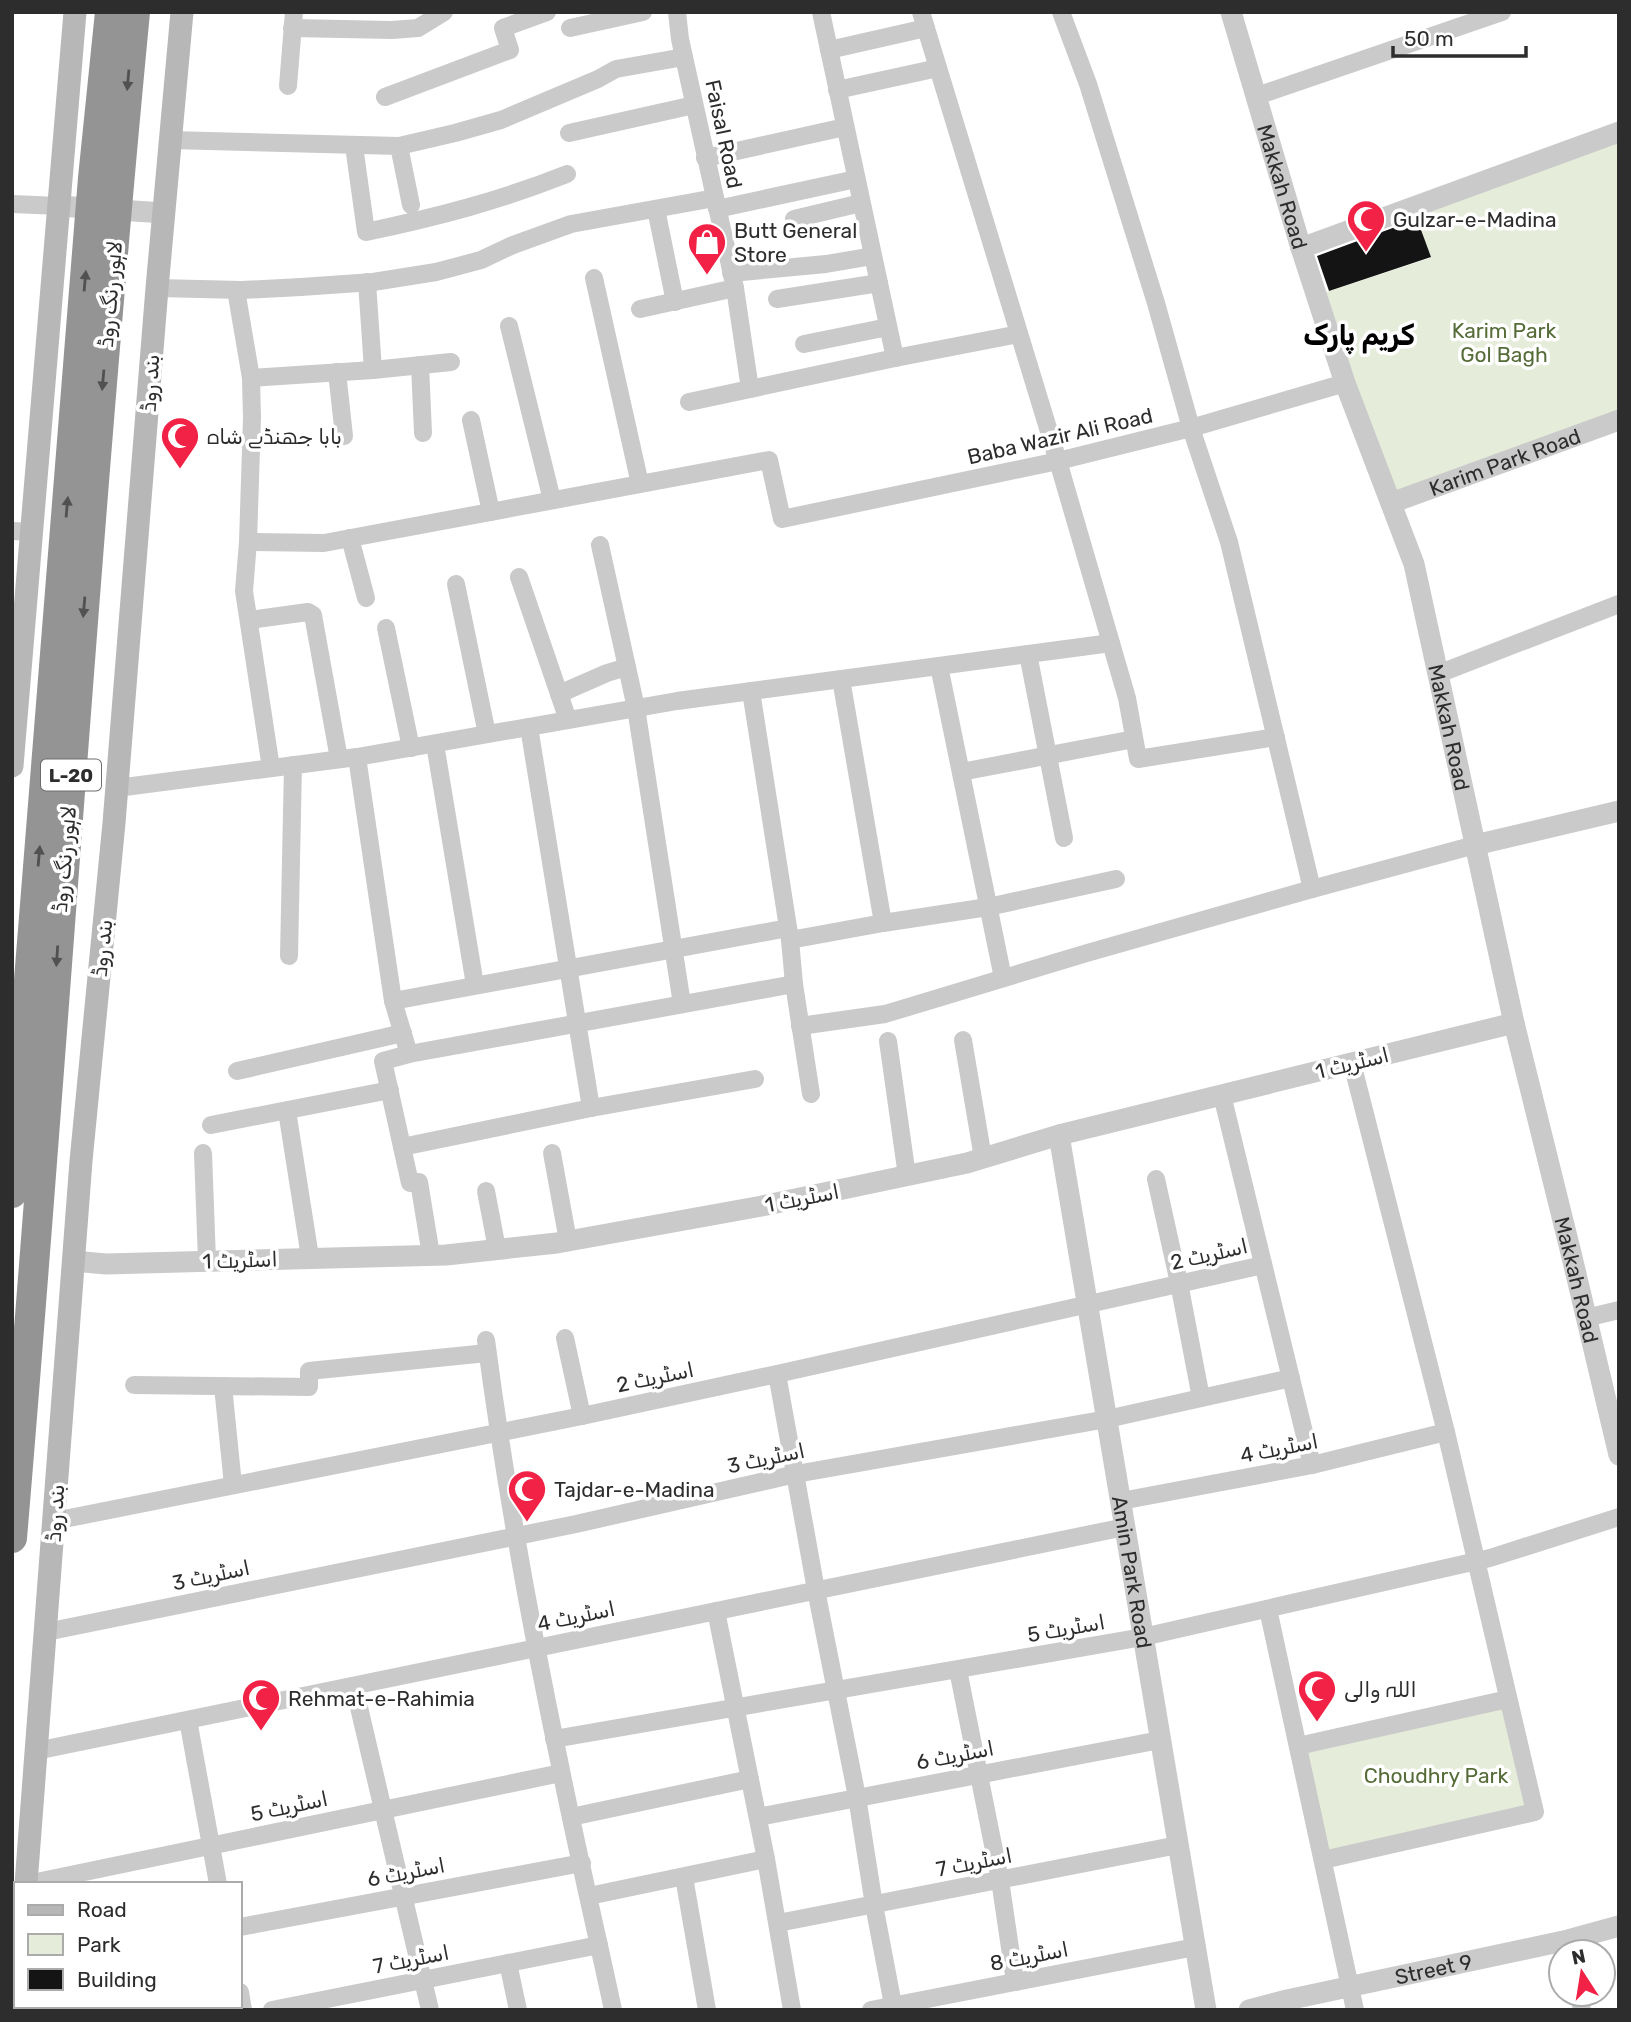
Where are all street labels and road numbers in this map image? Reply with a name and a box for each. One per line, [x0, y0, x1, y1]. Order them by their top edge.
street label: Faisal Road [700, 77, 748, 191]
street label: Makkah Road [1252, 121, 1313, 252]
street label: لاہور رنگ روڈ [93, 240, 129, 348]
street label: بند روڈ [136, 354, 165, 413]
street label: Baba Wazir Ali Road [965, 403, 1155, 469]
street label: Karim Park Road [1426, 423, 1584, 501]
street label: Makkah Road [1424, 662, 1476, 793]
road number: L-20 [41, 760, 101, 790]
street label: لاہور رنگ روڈ [47, 805, 83, 913]
street label: بند روڈ [87, 918, 118, 978]
street label: اسٹریٹ 1 [1313, 1042, 1391, 1084]
street label: اسٹریٹ 1 [763, 1179, 841, 1217]
street label: Makkah Road [1550, 1214, 1604, 1345]
street label: اسٹریٹ 2 [1168, 1233, 1250, 1275]
street label: اسٹریٹ 1 [202, 1246, 278, 1274]
street label: اسٹریٹ 2 [614, 1357, 696, 1397]
street label: اسٹریٹ 4 [1238, 1428, 1320, 1468]
street label: اسٹریٹ 3 [725, 1438, 807, 1478]
street label: بند روڈ [41, 1484, 70, 1543]
street label: Amin Park Road [1107, 1494, 1157, 1650]
street label: اسٹریٹ 3 [170, 1555, 252, 1595]
street label: اسٹریٹ 4 [535, 1596, 617, 1636]
street label: اسٹریٹ 5 [1025, 1609, 1107, 1647]
street label: اسٹریٹ 6 [914, 1735, 996, 1775]
street label: اسٹریٹ 5 [248, 1786, 330, 1826]
street label: اسٹریٹ 7 [934, 1842, 1014, 1882]
street label: اسٹریٹ 6 [365, 1852, 447, 1892]
street label: اسٹریٹ 8 [988, 1936, 1070, 1976]
street label: اسٹریٹ 7 [371, 1939, 451, 1979]
street label: Street 9 [1392, 1948, 1474, 1989]

